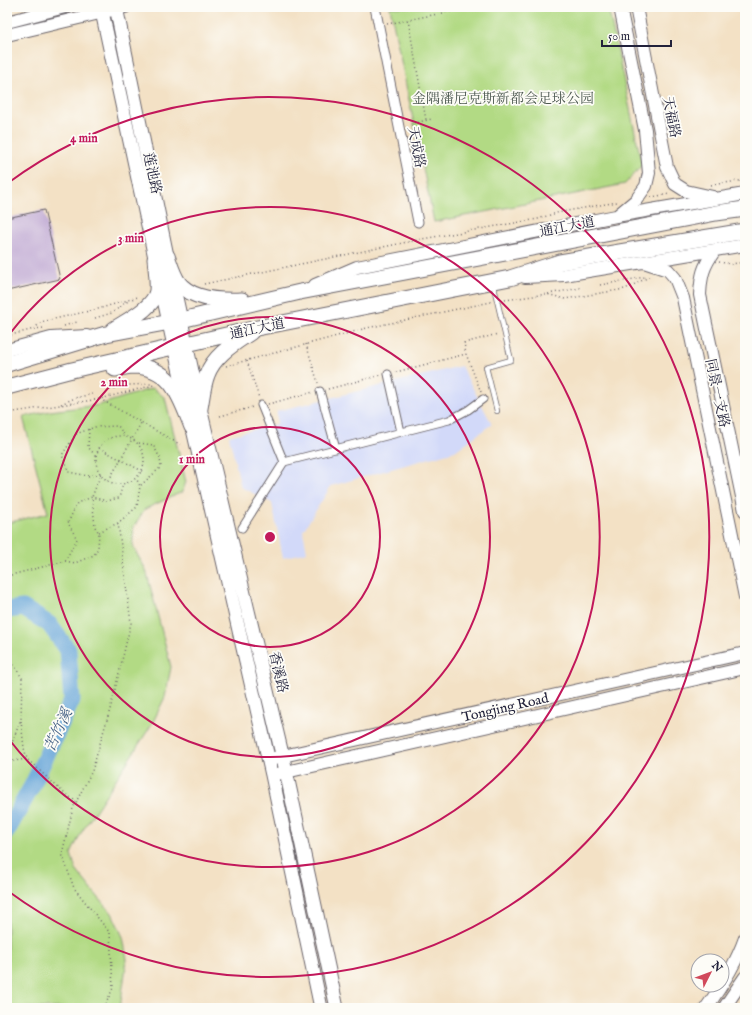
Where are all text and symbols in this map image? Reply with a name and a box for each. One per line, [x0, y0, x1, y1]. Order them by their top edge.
scale bar [602, 22, 671, 48]
text: 50 m [608, 29, 630, 44]
park label: 金隅潘尼克斯新都会足球公园 [412, 90, 594, 108]
street label: 天福路 [658, 95, 684, 140]
street label: 天成路 [403, 125, 429, 170]
text: 4 min [70, 131, 98, 146]
street label: 莲池路 [139, 151, 165, 196]
street label: 通江大道 [538, 213, 596, 241]
text: 3 min [118, 231, 145, 246]
street label: 通江大道 [228, 314, 286, 344]
street label: 同景一支路 [701, 357, 733, 429]
text: 2 min [100, 375, 128, 390]
text: 1 min [179, 452, 206, 467]
centre of rings [263, 530, 277, 544]
street label: 香溪路 [265, 650, 292, 695]
street label: Tongjing Road [460, 689, 551, 727]
water label: 苦竹溪 [40, 704, 77, 755]
north arrow [690, 953, 730, 993]
text: N [708, 958, 725, 976]

